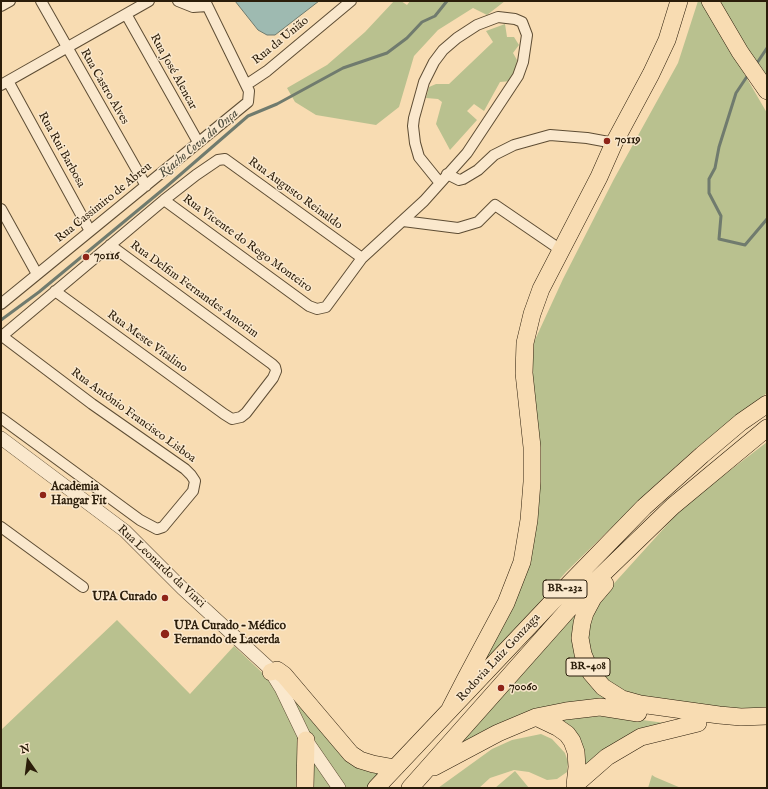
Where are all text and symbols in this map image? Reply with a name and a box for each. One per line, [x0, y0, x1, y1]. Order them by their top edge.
street label: Rua da União [250, 14, 312, 68]
street label: Rua José Alencar [146, 32, 200, 112]
street label: Rua Castro Alves [77, 47, 131, 127]
water label: Riacho Cova da Onça [156, 106, 242, 182]
street label: Rua Rui Barbosa [34, 110, 88, 190]
place label: 70119 [615, 134, 641, 148]
marker: 70119 [602, 136, 612, 146]
street label: Rua Augusto Reinaldo [245, 155, 345, 233]
street label: Rua Cassimiro de Abreu [53, 160, 155, 246]
street label: Rua Vicente do Rego Monteiro [179, 192, 315, 296]
street label: Rua Delfim Fernandes Amorim [127, 239, 261, 341]
place label: 70116 [94, 250, 119, 264]
marker: 70116 [81, 252, 91, 262]
street label: Rua Meste Vitalino [104, 308, 190, 376]
street label: Rua Antônio Francisco Lisboa [68, 366, 198, 466]
place label: Academia Hangar Fit [51, 481, 107, 509]
marker: Academia Hangar Fit [38, 490, 48, 500]
street label: Rua Leonardo da Vinci [114, 522, 208, 612]
road number: BR-232 [543, 580, 587, 598]
place label: UPA Curado [92, 591, 157, 605]
marker: UPA Curado [160, 593, 170, 603]
street label: Rodovia Luiz Gonzaga [454, 611, 544, 705]
place label: UPA Curado – Médico Fernando de Lacerda [174, 620, 286, 648]
marker: UPA Curado – Médico Fernando de Lacerda [159, 628, 171, 640]
road number: BR-408 [566, 658, 610, 676]
place label: 70060 [509, 681, 537, 695]
marker: 70060 [496, 683, 506, 693]
north arrow [8, 741, 48, 781]
text: N [19, 741, 31, 757]

